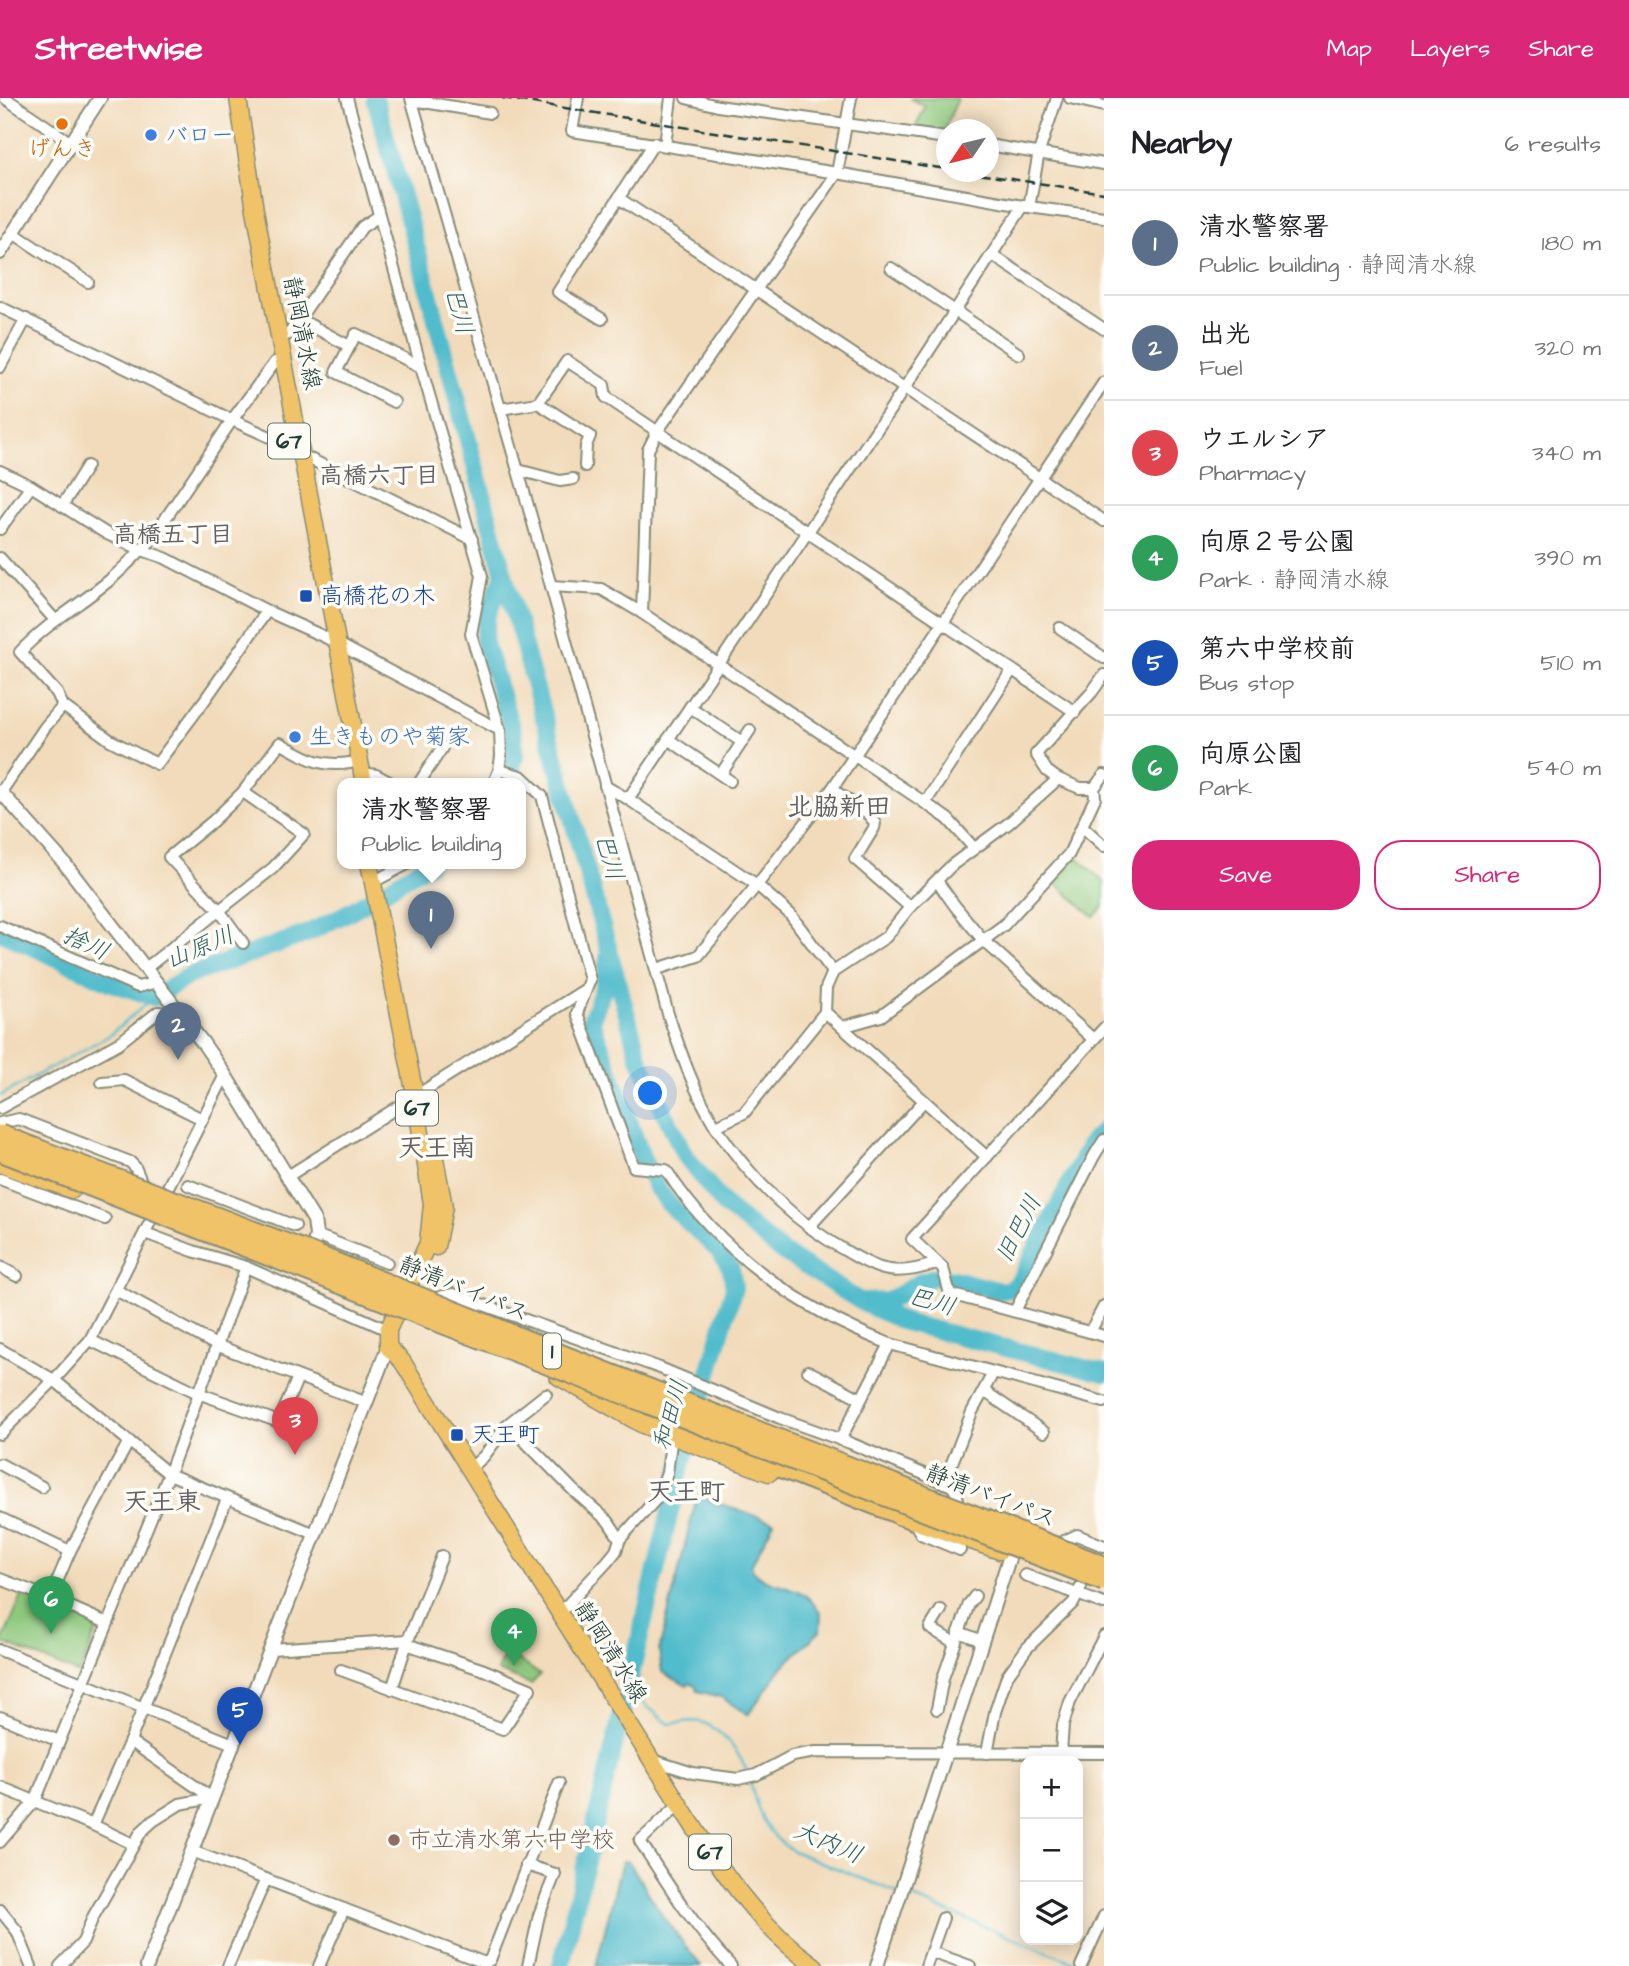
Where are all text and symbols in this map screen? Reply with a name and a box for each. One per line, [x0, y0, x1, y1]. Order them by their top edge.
text: Streetwise [35, 26, 203, 72]
text: Map [1327, 32, 1372, 66]
text: Layers [1410, 32, 1490, 66]
text: Share [1528, 32, 1594, 66]
marker: げんき [54, 116, 70, 132]
place label: バロー [165, 119, 234, 151]
north arrow [936, 119, 999, 182]
text: Nearby [1132, 123, 1232, 165]
marker: バロー [143, 127, 159, 143]
text: 6 results [1505, 128, 1601, 160]
place label: げんき [28, 133, 97, 165]
text: 清水警察署 [1199, 209, 1329, 245]
text: 1 [1154, 227, 1156, 259]
text: 180 m [1542, 227, 1601, 259]
text: Public building · 静岡清水線 [1199, 249, 1476, 281]
street label: 静岡清水線 [275, 274, 329, 392]
water label: 巴川 [436, 283, 482, 339]
text: 出光 [1199, 316, 1251, 352]
text: 2 [1148, 332, 1162, 364]
text: 320 m [1535, 332, 1601, 364]
text: Fuel [1199, 352, 1243, 384]
text: ウエルシア [1199, 421, 1330, 457]
road number: 67 [268, 424, 310, 458]
text: 3 [1149, 437, 1161, 469]
text: 340 m [1532, 437, 1601, 469]
text: Pharmacy [1199, 457, 1306, 489]
district label: 高橋六丁目 [319, 459, 439, 493]
district label: 高橋五丁目 [113, 518, 233, 552]
text: 向原２号公園 [1199, 524, 1355, 560]
text: 4 [1147, 542, 1163, 574]
text: 390 m [1535, 542, 1601, 574]
text: Park · 静岡清水線 [1199, 564, 1389, 596]
place label: 高橋花の木 [320, 580, 435, 612]
marker: 高橋花の木 [298, 588, 314, 604]
text: 第六中学校前 [1199, 631, 1355, 667]
text: 5 [1147, 647, 1163, 679]
text: 510 m [1540, 647, 1601, 679]
text: Bus stop [1199, 667, 1294, 699]
place label: 生きものや菊家 [309, 721, 470, 753]
marker: 生きものや菊家 [287, 729, 303, 745]
text: 向原公園 [1199, 736, 1303, 772]
text: 6 [1148, 752, 1162, 784]
text: 540 m [1527, 752, 1601, 784]
text: Park [1199, 772, 1252, 804]
popup [337, 778, 526, 869]
district label: 北脇新田 [787, 789, 891, 825]
text: 清水警察署 [361, 792, 491, 828]
text: Public building [361, 828, 502, 860]
water label: 巴川 [586, 829, 632, 885]
button: Save [1132, 840, 1360, 910]
button: Share [1374, 840, 1601, 910]
pin: 1 [408, 891, 454, 949]
water label: 捨川 [57, 918, 115, 970]
water label: 山原川 [160, 918, 240, 978]
pin: 2 [155, 1002, 201, 1060]
your location [633, 1076, 667, 1110]
road number: 67 [396, 1090, 438, 1126]
district label: 天王南 [398, 1130, 476, 1166]
water label: 旧巴川 [988, 1189, 1050, 1269]
street label: 静清バイパス [394, 1248, 534, 1330]
water label: 巴川 [904, 1279, 960, 1325]
road number: 1 [543, 1334, 561, 1368]
water label: 和田川 [645, 1376, 697, 1454]
pin: 3 [272, 1397, 318, 1455]
place label: 天王町 [471, 1419, 540, 1451]
marker: 天王町 [449, 1427, 465, 1443]
street label: 静清バイパス [921, 1456, 1061, 1536]
district label: 天王町 [647, 1474, 725, 1510]
district label: 天王東 [123, 1484, 201, 1520]
pin: 6 [28, 1576, 74, 1634]
street label: 静岡清水線 [567, 1595, 655, 1709]
pin: 4 [491, 1608, 537, 1666]
pin: 5 [217, 1687, 263, 1745]
map controls [1020, 1756, 1083, 1945]
button: + [1020, 1756, 1083, 1819]
water label: 大内川 [788, 1813, 868, 1873]
button: − [1020, 1819, 1083, 1882]
place label: 市立清水第六中学校 [408, 1824, 615, 1856]
marker: 市立清水第六中学校 [386, 1832, 402, 1848]
road number: 67 [689, 1834, 731, 1870]
button: layers [1020, 1882, 1083, 1945]

